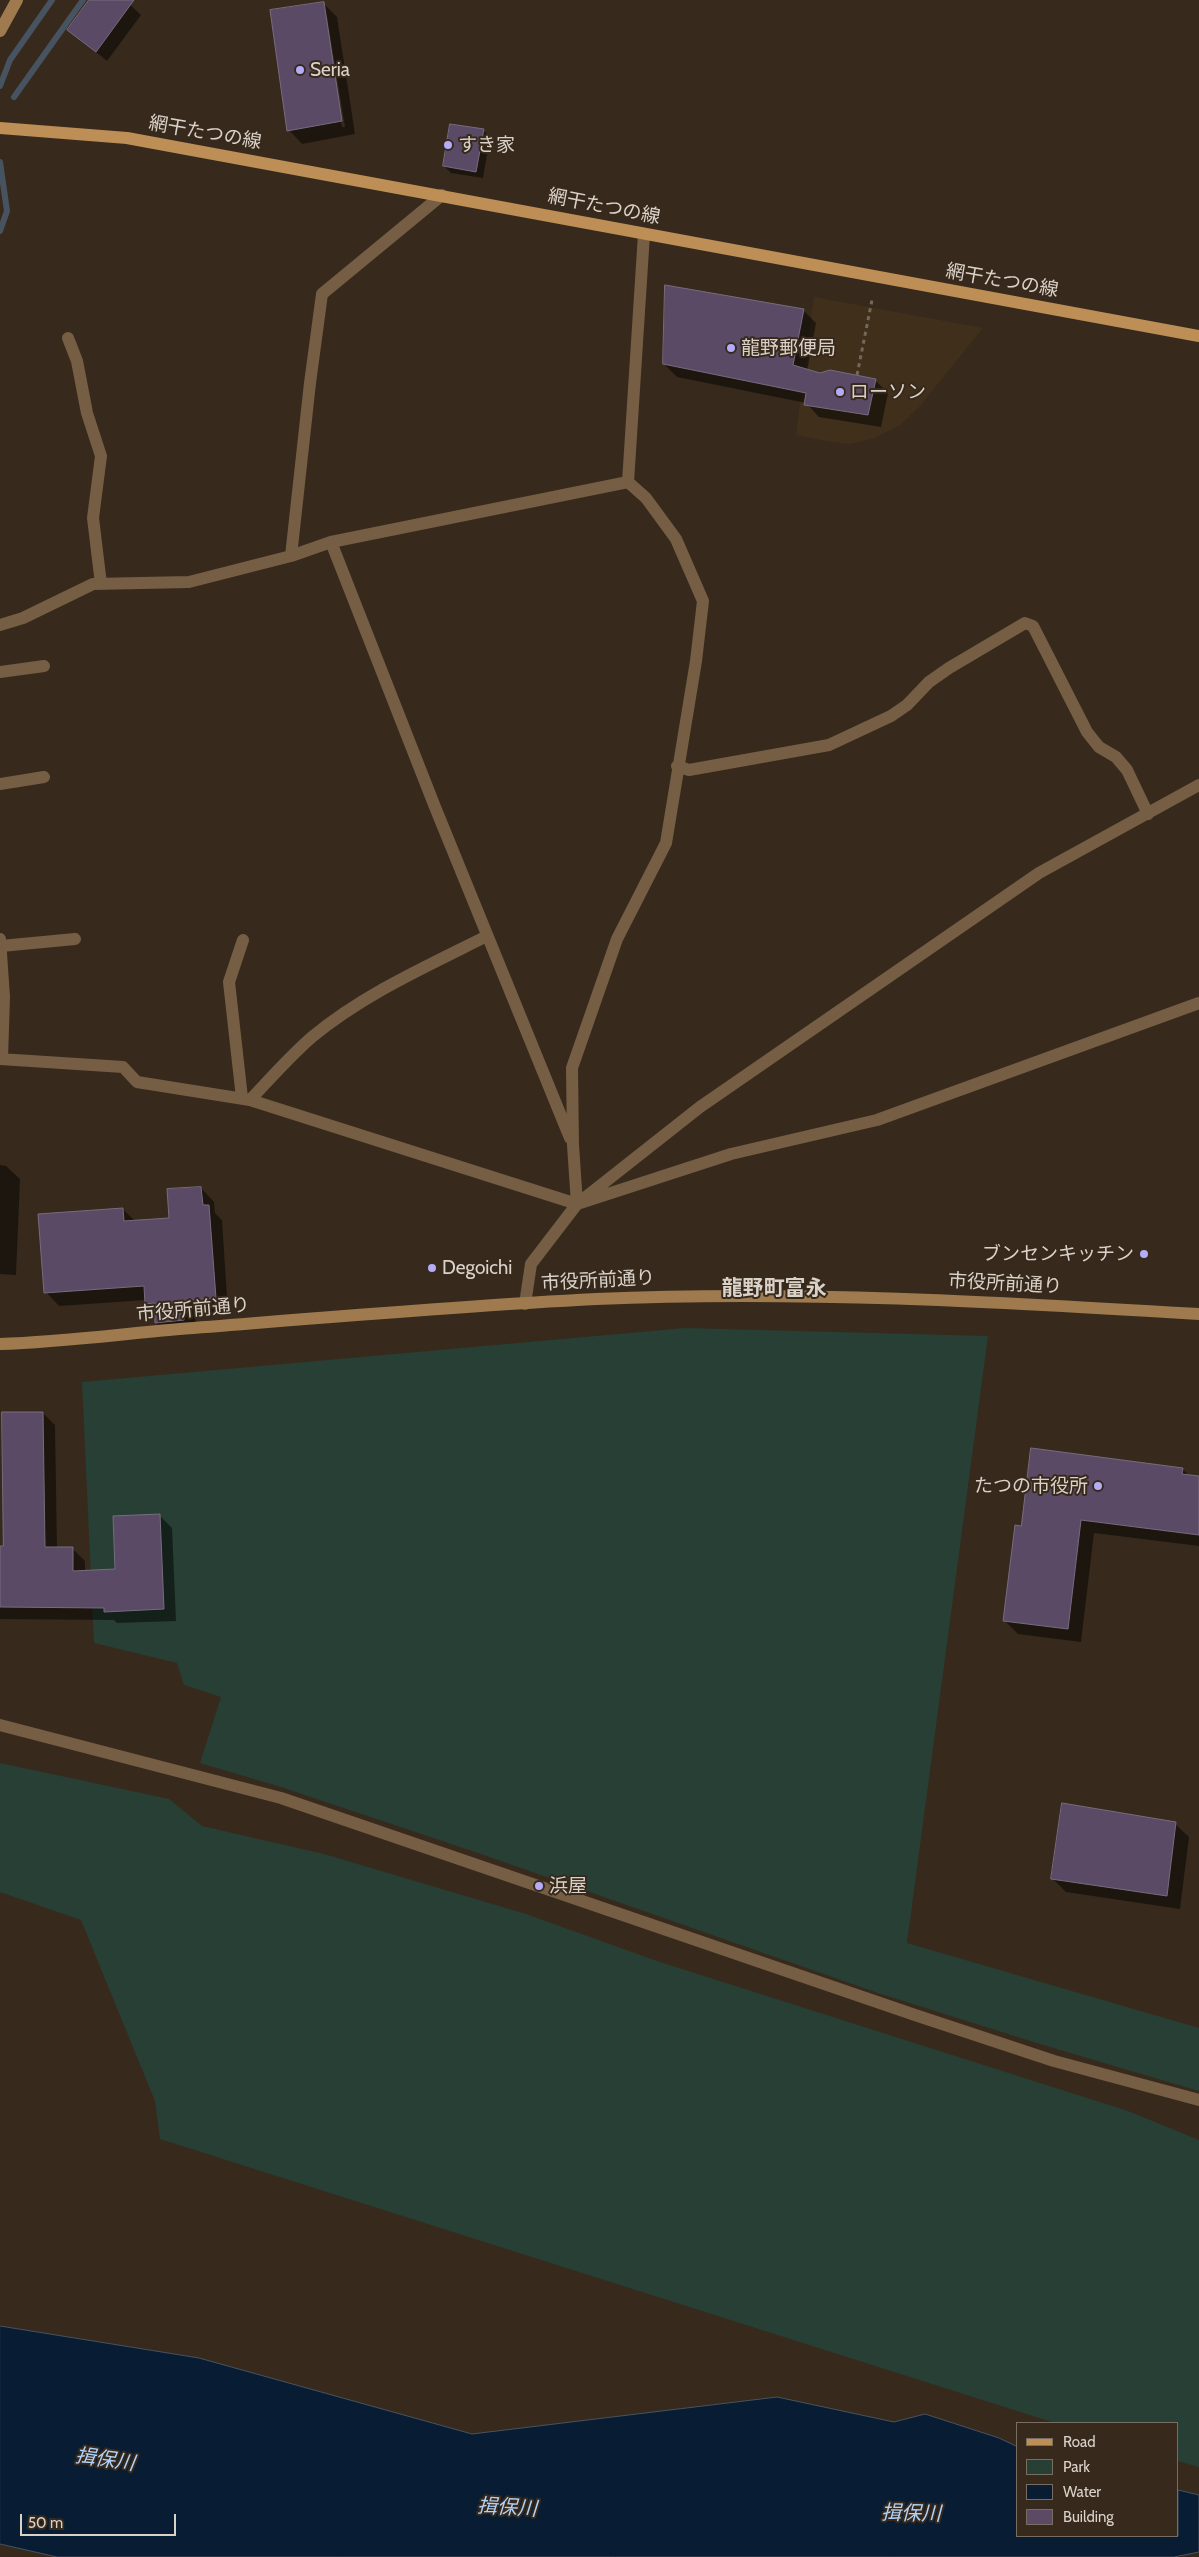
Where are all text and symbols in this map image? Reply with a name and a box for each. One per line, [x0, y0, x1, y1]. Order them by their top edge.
place label: Seria [310, 59, 350, 81]
marker: Seria [294, 64, 306, 76]
street label: 網干たつの線 [147, 112, 263, 154]
place label: すき家 [458, 134, 515, 156]
marker: すき家 [442, 139, 454, 151]
street label: 網干たつの線 [546, 185, 662, 229]
street label: 網干たつの線 [944, 260, 1060, 302]
place label: 龍野郵便局 [741, 337, 836, 359]
marker: 龍野郵便局 [725, 342, 737, 354]
place label: ローソン [850, 381, 926, 403]
marker: ローソン [834, 386, 846, 398]
place label: ブンセンキッチン [982, 1243, 1134, 1265]
marker: ブンセンキッチン [1138, 1248, 1150, 1260]
place label: Degoichi [442, 1257, 512, 1279]
marker: Degoichi [426, 1262, 438, 1274]
street label: 市役所前通り [540, 1267, 656, 1295]
street label: 市役所前通り [947, 1270, 1063, 1298]
district label: 龍野町富永 [722, 1276, 826, 1302]
street label: 市役所前通り [135, 1294, 251, 1326]
place label: たつの市役所 [974, 1475, 1088, 1497]
marker: たつの市役所 [1092, 1480, 1104, 1492]
place label: 浜屋 [549, 1875, 587, 1897]
marker: 浜屋 [533, 1880, 545, 1892]
legend [1016, 2422, 1179, 2537]
text: Road [1063, 2433, 1096, 2451]
water label: 揖保川 [74, 2444, 136, 2476]
text: Park [1063, 2458, 1090, 2476]
text: Water [1063, 2483, 1101, 2501]
water label: 揖保川 [476, 2494, 538, 2522]
water label: 揖保川 [881, 2501, 941, 2527]
scale bar [22, 2504, 179, 2536]
text: Building [1063, 2508, 1114, 2526]
text: 50 m [28, 2514, 63, 2532]

